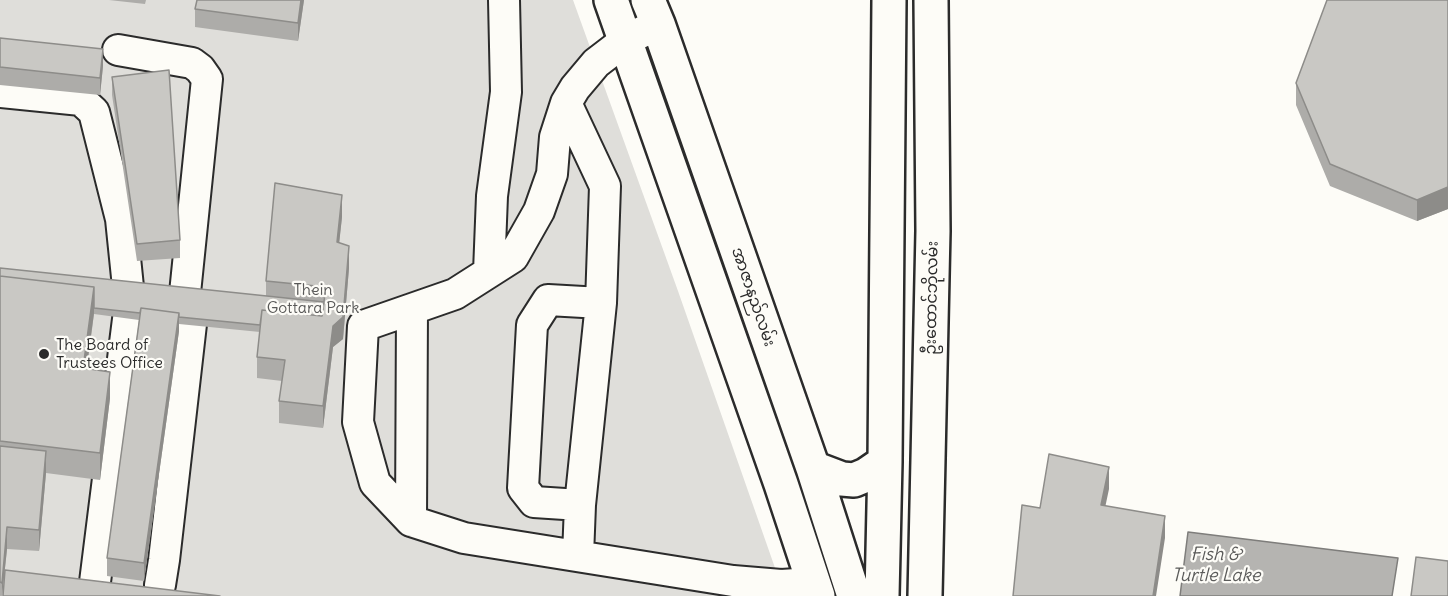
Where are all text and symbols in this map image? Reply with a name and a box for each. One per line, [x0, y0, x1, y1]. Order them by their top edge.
street label: ဦးထောင်ဘိုလမ်း [921, 241, 943, 355]
street label: အာဇာနည်လမ်း [727, 245, 779, 349]
park label: Thein Gottara Park [267, 280, 359, 318]
place label: The Board of Trustees Office [56, 335, 163, 373]
marker: The Board of Trustees Office [37, 347, 51, 361]
water label: Fish & Turtle Lake [1172, 544, 1260, 586]

